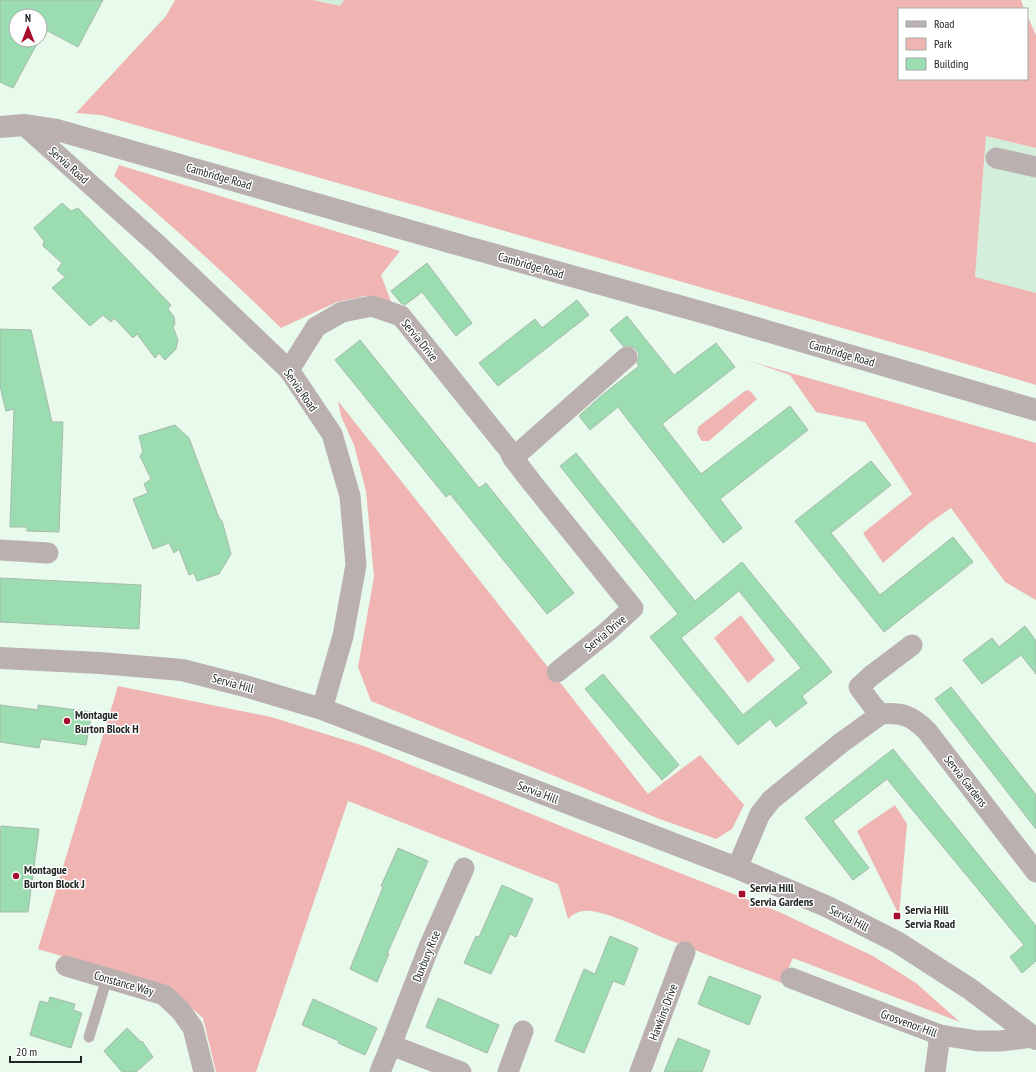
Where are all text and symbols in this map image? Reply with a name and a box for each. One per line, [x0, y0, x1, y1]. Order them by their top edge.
north arrow [8, 8, 48, 48]
legend [898, 8, 1028, 80]
text: N [25, 11, 31, 25]
text: Road [934, 16, 954, 31]
text: Park [934, 36, 952, 51]
text: Building [934, 56, 969, 71]
street label: Servia Road [46, 143, 92, 187]
street label: Cambridge Road [185, 160, 253, 192]
street label: Cambridge Road [497, 249, 565, 281]
street label: Servia Drive [399, 316, 442, 364]
street label: Cambridge Road [808, 337, 876, 369]
street label: Servia Road [281, 366, 321, 414]
street label: Servia Drive [581, 611, 629, 655]
street label: Servia Hill [210, 670, 256, 696]
place label: Montague Burton Block H [75, 707, 139, 736]
marker: Montague Burton Block H [62, 716, 72, 726]
street label: Servia Gardens [941, 752, 991, 810]
street label: Servia Hill [515, 777, 561, 807]
place label: Montague Burton Block J [24, 862, 85, 891]
marker: Montague Burton Block J [11, 871, 21, 881]
place label: Servia Hill Servia Gardens [750, 880, 813, 909]
marker: Servia Hill Servia Gardens [737, 889, 747, 899]
street label: Servia Hill [827, 902, 872, 934]
place label: Servia Hill Servia Road [905, 902, 955, 931]
marker: Servia Hill Servia Road [892, 911, 902, 921]
street label: Duxbury Rise [409, 928, 443, 984]
street label: Constance Way [92, 967, 156, 999]
street label: Hawkins Drive [645, 982, 681, 1042]
street label: Grosvenor Hill [879, 1006, 939, 1040]
scale bar [10, 1038, 81, 1064]
text: 20 m [16, 1044, 37, 1059]

